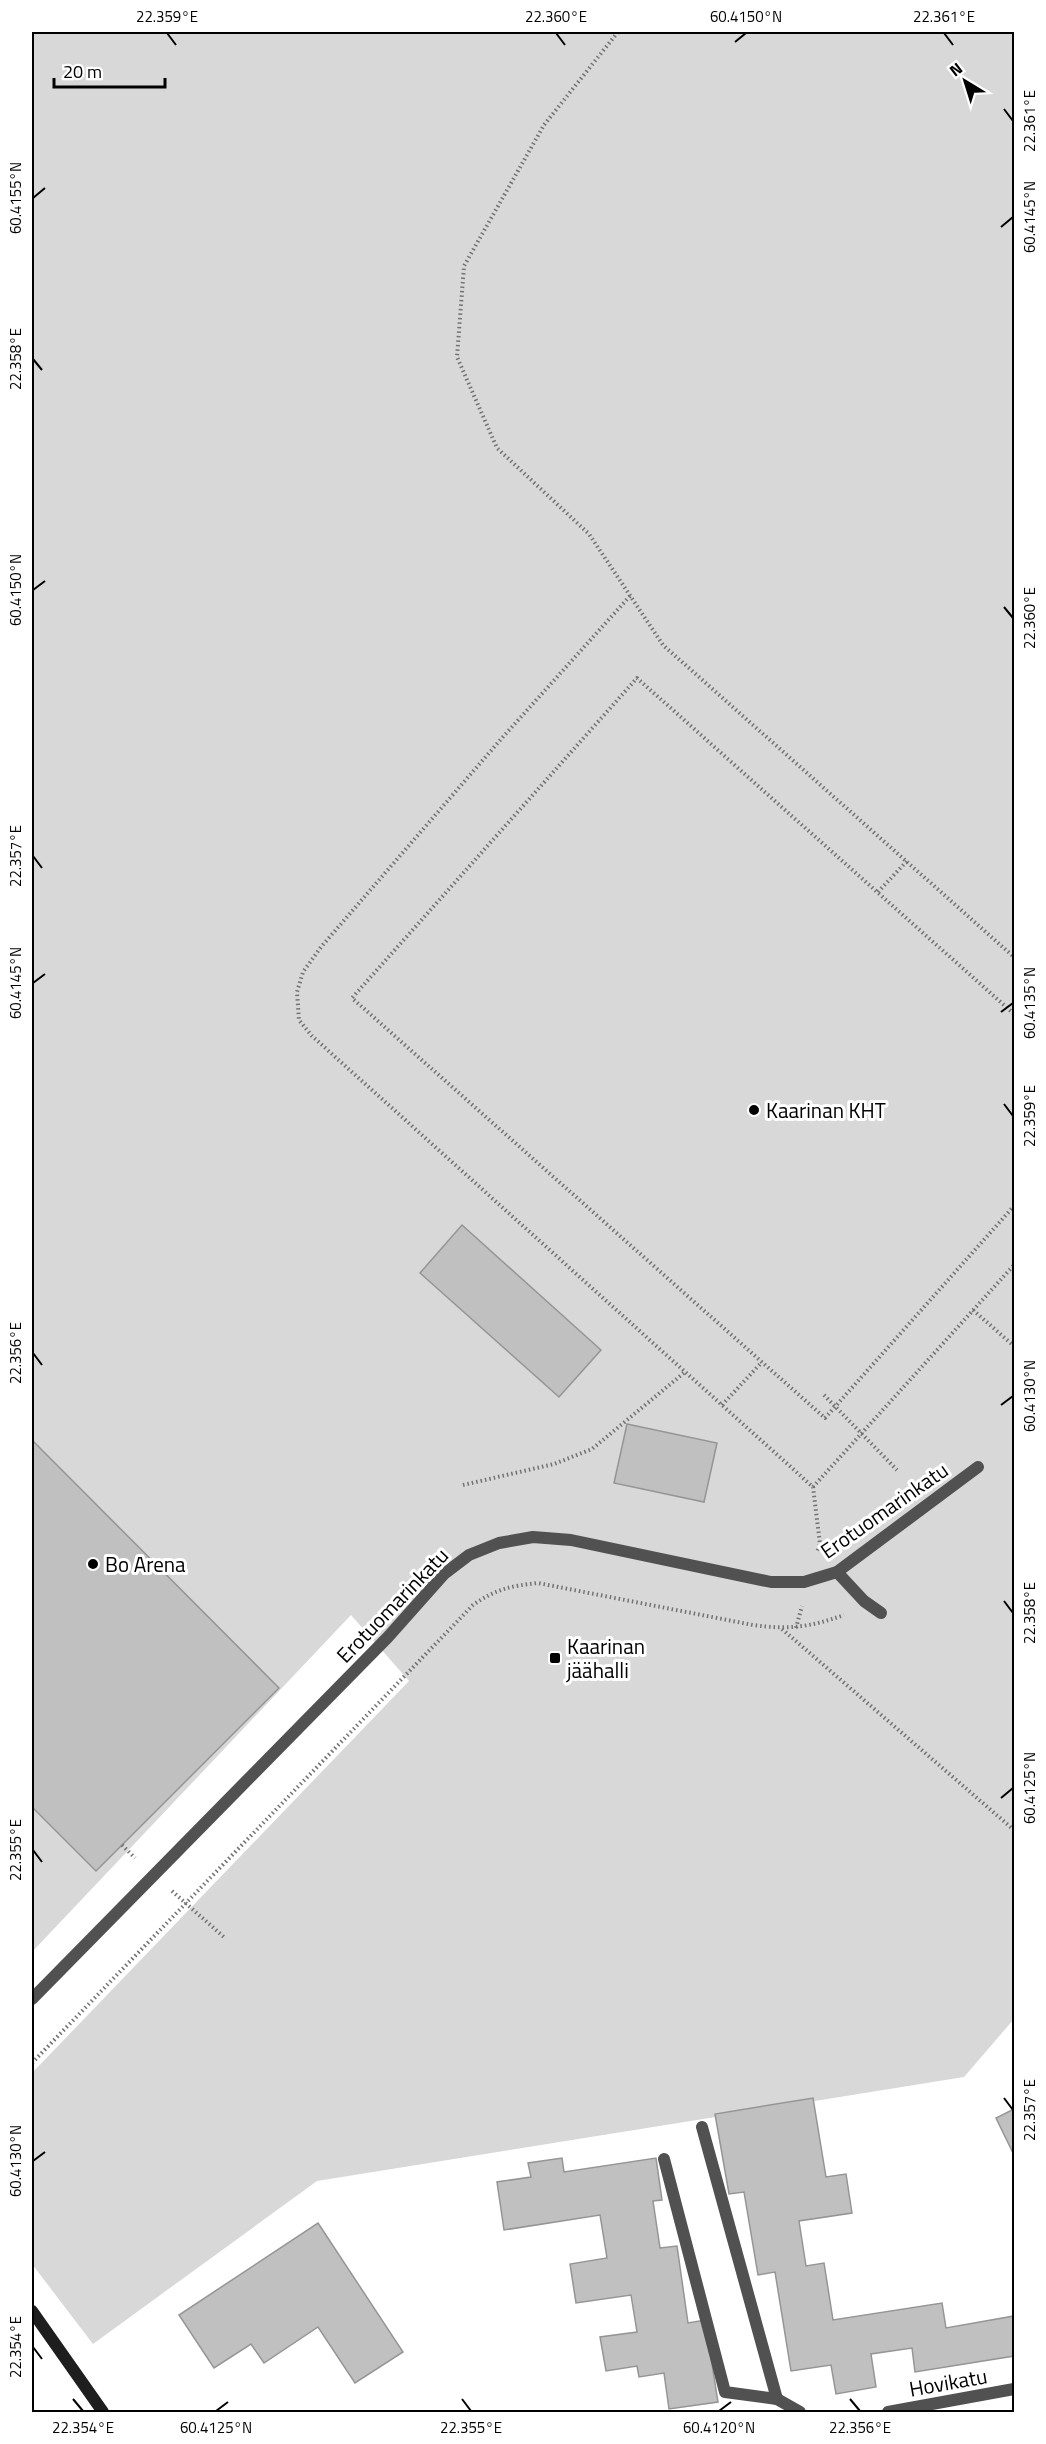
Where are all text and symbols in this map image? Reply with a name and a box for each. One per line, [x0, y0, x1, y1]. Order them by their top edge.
text: 22.359°E [136, 5, 198, 28]
text: 22.360°E [525, 5, 587, 28]
text: 60.4150°N [710, 5, 782, 28]
text: 22.361°E [913, 5, 975, 28]
scale bar [54, 51, 165, 89]
north arrow [935, 51, 995, 111]
text: N [944, 56, 968, 82]
text: 20 m [63, 58, 102, 85]
text: 22.361°E [1018, 90, 1041, 152]
text: 60.4155°N [4, 162, 27, 234]
text: 60.4145°N [1018, 181, 1041, 253]
text: 22.358°E [4, 328, 27, 390]
text: 60.4150°N [4, 554, 27, 626]
text: 22.360°E [1018, 587, 1041, 649]
text: 22.357°E [4, 825, 27, 887]
text: 60.4145°N [4, 947, 27, 1019]
text: 60.4135°N [1018, 967, 1041, 1039]
text: 22.359°E [1018, 1085, 1041, 1147]
place label: Kaarinan KHT [766, 1094, 886, 1126]
marker: Kaarinan KHT [747, 1103, 761, 1117]
text: 22.356°E [4, 1322, 27, 1384]
text: 60.4130°N [1018, 1360, 1041, 1432]
street label: Erotuomarinkatu [814, 1454, 954, 1566]
street label: Erotuomarinkatu [329, 1540, 455, 1670]
place label: Bo Arena [105, 1548, 186, 1580]
marker: Bo Arena [86, 1557, 100, 1571]
text: 22.358°E [1018, 1582, 1041, 1644]
place label: Kaarinan jäähalli [565, 1630, 645, 1686]
marker: Kaarinan jäähalli [548, 1651, 562, 1665]
text: 60.4125°N [1018, 1752, 1041, 1824]
text: 22.355°E [4, 1819, 27, 1881]
text: 22.357°E [1018, 2079, 1041, 2141]
text: 60.4130°N [4, 2125, 27, 2197]
text: 22.354°E [4, 2316, 27, 2378]
street label: Hovikatu [906, 2359, 990, 2405]
text: 22.354°E [52, 2416, 114, 2439]
text: 60.4125°N [180, 2416, 252, 2439]
text: 22.355°E [440, 2416, 502, 2439]
text: 60.4120°N [683, 2416, 755, 2439]
text: 22.356°E [829, 2416, 891, 2439]

